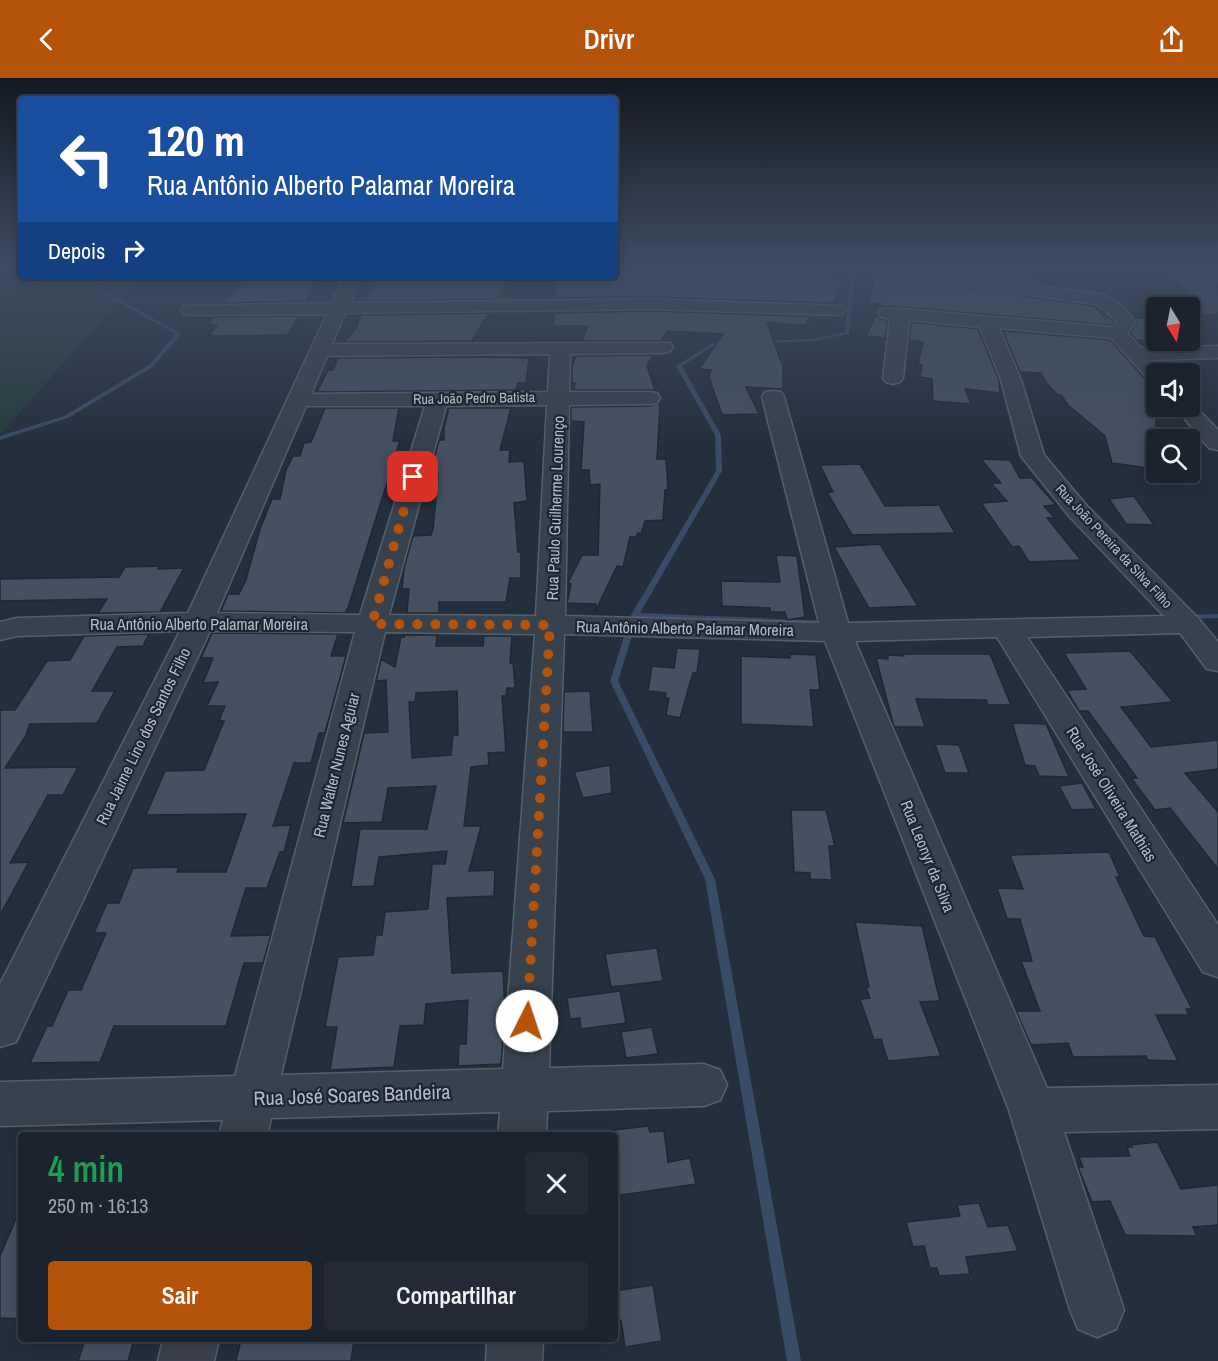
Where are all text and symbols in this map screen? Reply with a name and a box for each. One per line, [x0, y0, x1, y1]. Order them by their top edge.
text: Drivr [584, 21, 634, 57]
icon: back [30, 23, 63, 56]
icon: share [1155, 23, 1188, 56]
text: 120 m [147, 113, 245, 169]
icon: left [48, 120, 126, 198]
text: Rua Antônio Alberto Palamar Moreira [147, 167, 515, 203]
icon: right [117, 234, 150, 267]
text: Depois [48, 236, 105, 266]
north arrow [1146, 297, 1200, 351]
map controls [1146, 297, 1200, 483]
button: sound [1146, 363, 1200, 417]
street label: Rua João Pedro Batista [413, 388, 536, 408]
street label: Rua Paulo Guilherme Lourenço [541, 415, 569, 601]
button: search [1146, 429, 1200, 483]
pin [387, 451, 438, 502]
icon: arrive [396, 460, 429, 493]
street label: Rua João Pereira da Silva Filho [1052, 480, 1176, 612]
street label: Rua Antônio Alberto Palamar Moreira [90, 613, 309, 635]
street label: Rua Antônio Alberto Palamar Moreira [576, 615, 795, 641]
street label: Rua Jaime Lino dos Santos Filho [90, 644, 196, 828]
street label: Rua Walter Nunes Aguiar [307, 690, 365, 840]
street label: Rua José Oliveira Mathias [1062, 722, 1162, 866]
street label: Rua Leonyr da Silva [896, 797, 961, 916]
position arrow [495, 989, 559, 1053]
street label: Rua José Soares Bandeira [253, 1078, 451, 1111]
text: 4 min [48, 1145, 124, 1193]
button: close [525, 1152, 588, 1215]
text: 250 m · 16:13 [48, 1192, 148, 1219]
button: Sair [48, 1261, 312, 1330]
button: Compartilhar [324, 1261, 588, 1330]

